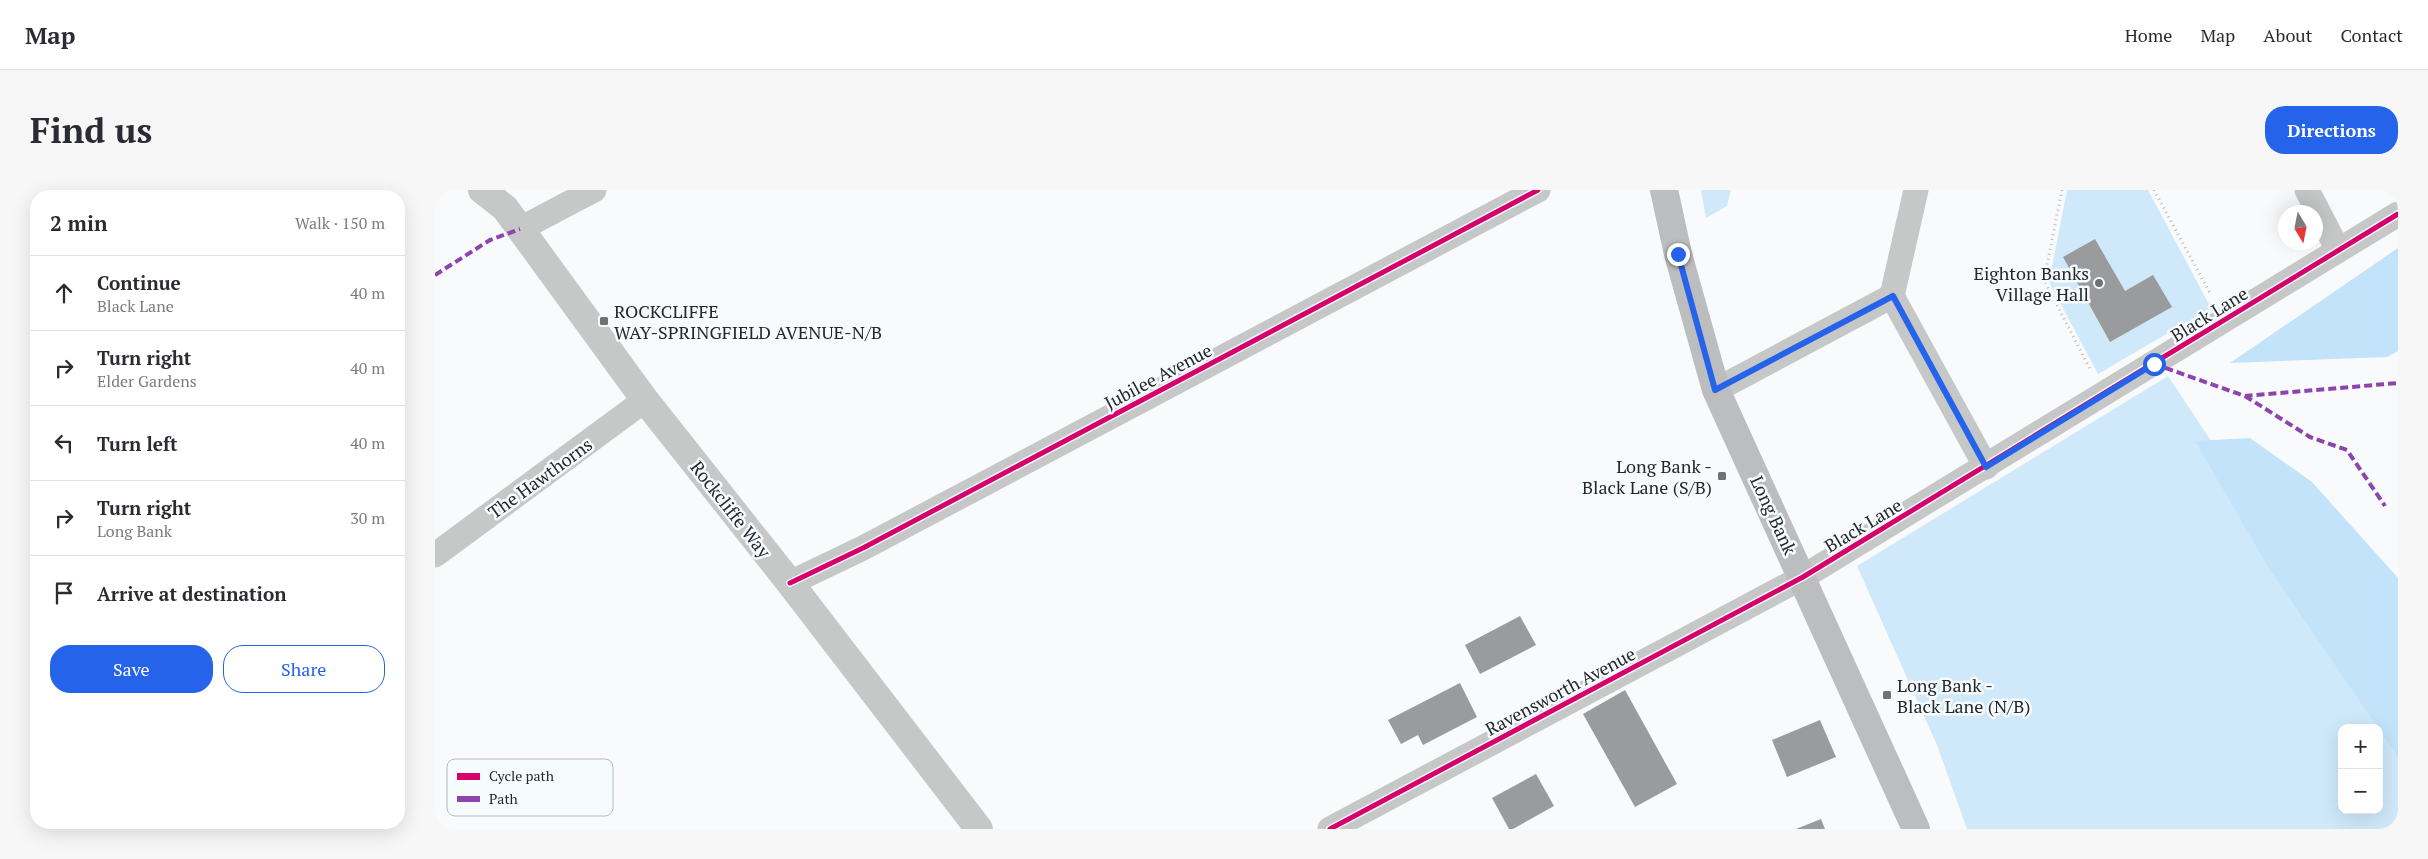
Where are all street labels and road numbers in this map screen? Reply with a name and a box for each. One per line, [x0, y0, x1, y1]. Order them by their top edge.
street label: Black Lane [2166, 281, 2252, 347]
street label: Jubilee Avenue [1100, 338, 1216, 414]
street label: The Hawthorns [483, 432, 597, 524]
street label: Rockcliffe Way [686, 456, 777, 563]
street label: Long Bank [1745, 472, 1803, 559]
street label: Black Lane [1820, 492, 1906, 558]
street label: Ravensworth Avenue [1481, 641, 1639, 741]

